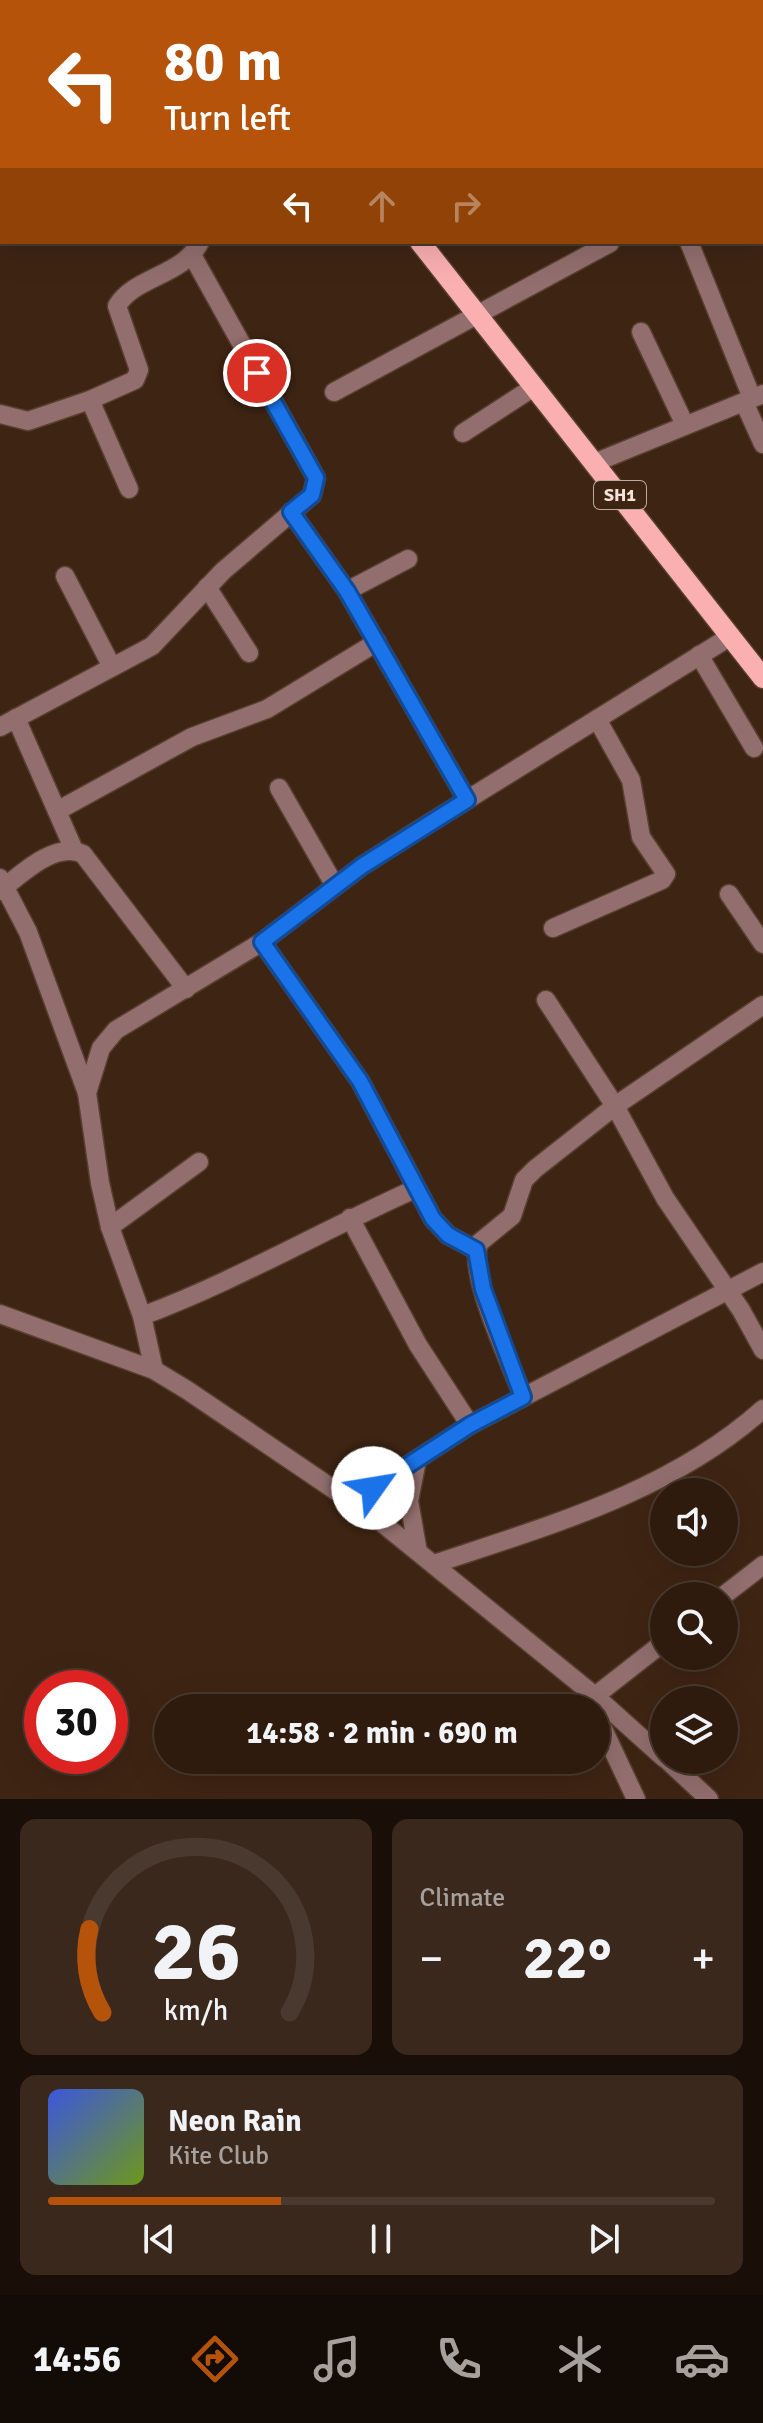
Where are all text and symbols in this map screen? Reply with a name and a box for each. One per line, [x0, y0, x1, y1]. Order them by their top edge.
text: 80 m [164, 27, 282, 96]
icon: left [32, 32, 136, 136]
text: Turn left [164, 96, 291, 141]
icon: left [276, 184, 320, 228]
icon: ahead [360, 184, 404, 228]
icon: right [444, 184, 488, 228]
pin [223, 339, 291, 407]
icon: arrive [235, 351, 279, 395]
road number: SH1 [594, 481, 646, 509]
position arrow [331, 1446, 415, 1530]
map controls [650, 1478, 738, 1774]
button: sound [650, 1478, 738, 1566]
button: search [650, 1582, 738, 1670]
speed limit sign: 30 [24, 1670, 128, 1774]
button: layers [650, 1686, 738, 1774]
text: 14:58 · 2 min · 690 m [246, 1715, 518, 1752]
text: Climate [420, 1882, 505, 1914]
text: 26 [151, 1901, 241, 2003]
text: 22° [523, 1922, 612, 1996]
text: − [420, 1932, 443, 1986]
text: + [691, 1932, 715, 1986]
text: km/h [163, 1993, 228, 2028]
text: Neon Rain [168, 2103, 302, 2140]
text: Kite Club [168, 2140, 269, 2172]
icon: previous [137, 2217, 181, 2261]
icon: pause [359, 2217, 403, 2261]
icon: next [582, 2217, 626, 2261]
icon: directions [187, 2331, 243, 2387]
icon: music [309, 2331, 365, 2387]
icon: phone [431, 2331, 487, 2387]
icon: climate [552, 2331, 608, 2387]
icon: car [674, 2331, 730, 2387]
text: 14:56 [33, 2337, 121, 2382]

